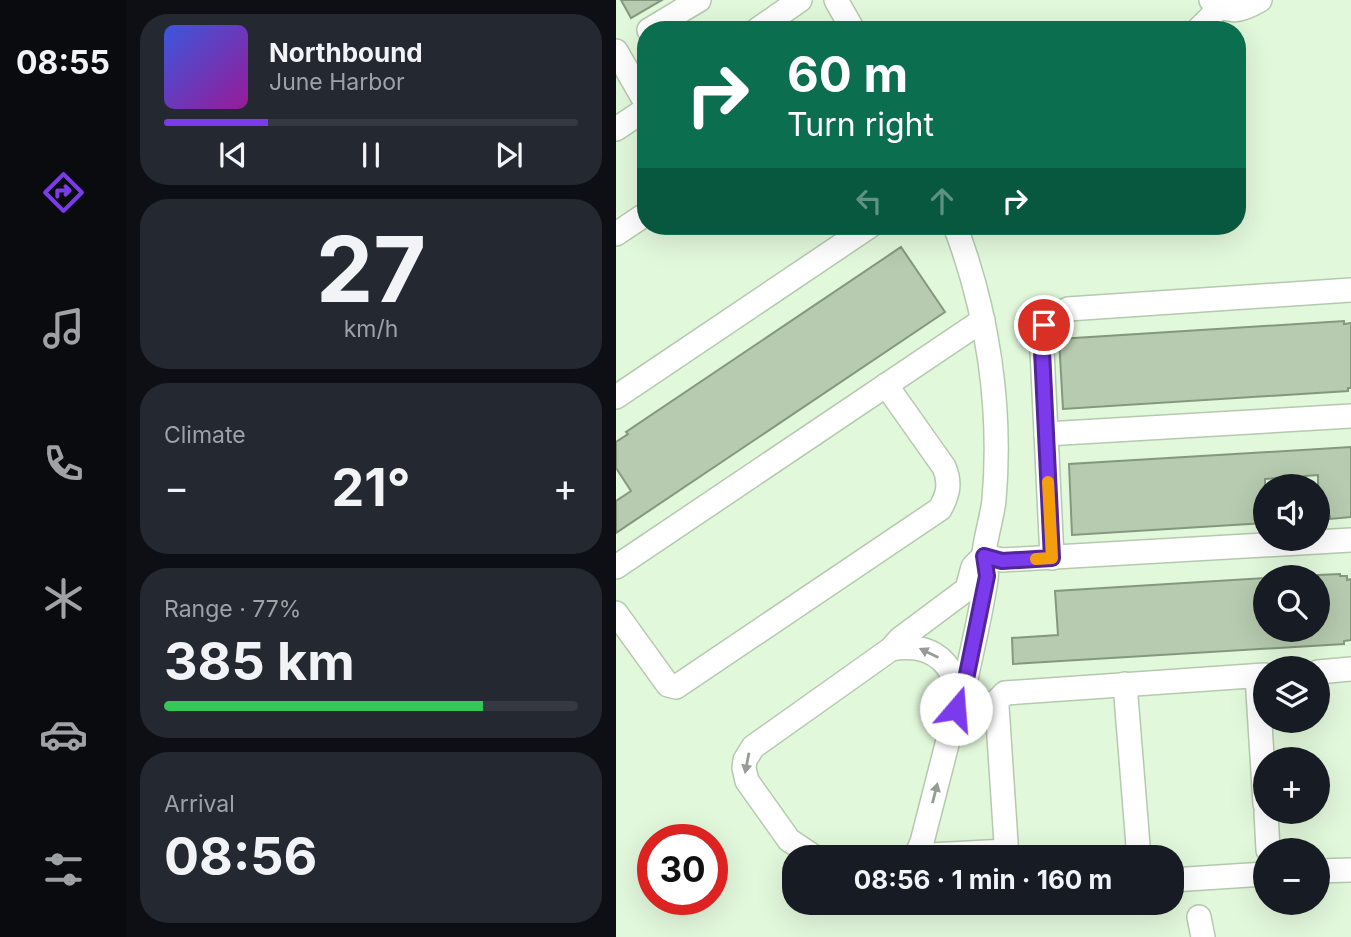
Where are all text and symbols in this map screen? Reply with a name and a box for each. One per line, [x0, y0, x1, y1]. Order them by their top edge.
text: Northbound [269, 37, 423, 68]
text: 08:55 [16, 43, 110, 82]
text: 60 m [787, 45, 908, 104]
icon: right [672, 49, 763, 140]
text: June Harbor [269, 68, 405, 96]
text: Turn right [787, 105, 934, 144]
icon: previous [214, 136, 252, 174]
icon: pause [352, 136, 390, 174]
icon: next [490, 136, 528, 174]
icon: directions [39, 168, 88, 217]
icon: left [850, 182, 888, 220]
icon: ahead [923, 182, 961, 220]
icon: right [996, 182, 1034, 220]
text: 27 [316, 214, 426, 324]
pin [1014, 295, 1074, 355]
icon: music [39, 304, 88, 353]
icon: arrive [1025, 306, 1063, 344]
text: km/h [344, 315, 398, 343]
text: Climate [164, 421, 246, 449]
icon: phone [39, 439, 88, 488]
text: 21° [331, 456, 411, 519]
text: − [164, 464, 189, 510]
text: + [553, 464, 578, 510]
map controls [1253, 474, 1330, 915]
button: sound [1253, 474, 1330, 551]
button: search [1253, 565, 1330, 642]
icon: climate [39, 574, 88, 623]
text: Range · 77% [164, 595, 301, 623]
text: 385 km [164, 630, 355, 693]
one-way arrow [919, 647, 939, 659]
button: layers [1253, 656, 1330, 733]
position arrow [919, 672, 993, 746]
icon: car [39, 710, 88, 759]
button: + [1253, 747, 1330, 824]
one-way arrow [741, 752, 752, 774]
one-way arrow [930, 782, 941, 804]
text: Arrival [164, 790, 235, 818]
speed limit sign: 30 [637, 824, 728, 915]
text: 08:56 [164, 825, 317, 888]
button: − [1253, 838, 1330, 915]
icon: filters [39, 845, 88, 894]
text: 08:56 · 1 min · 160 m [854, 864, 1112, 895]

